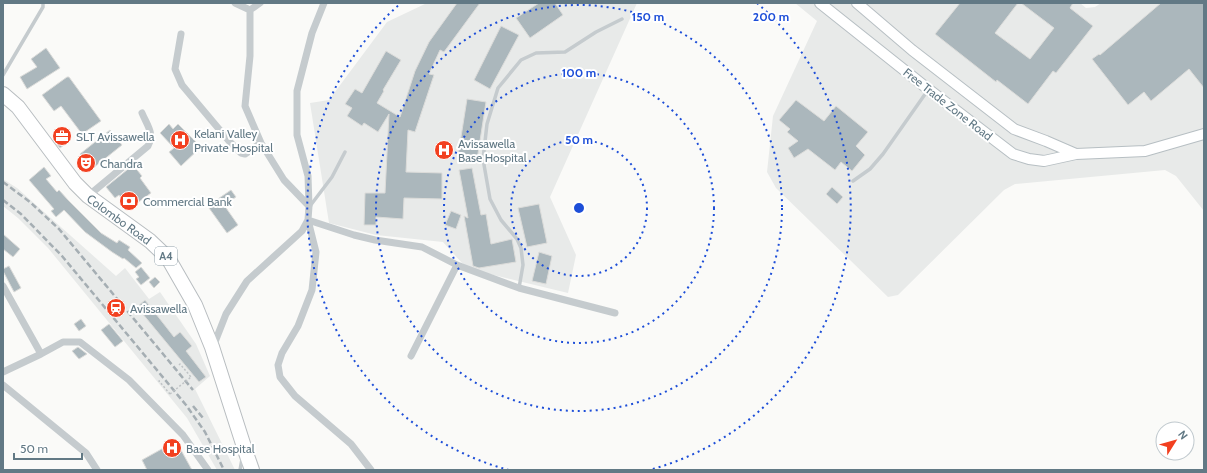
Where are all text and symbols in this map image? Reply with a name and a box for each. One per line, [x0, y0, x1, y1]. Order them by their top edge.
text: 150 m [632, 9, 664, 24]
text: 200 m [753, 9, 789, 24]
text: 100 m [562, 65, 596, 80]
street label: Free Trade Zone Road [900, 65, 996, 143]
office icon: SLT Avissawella [51, 125, 73, 147]
place label: Kelani Valley Private Hospital [194, 126, 273, 155]
place label: SLT Avissawella [76, 129, 155, 144]
hospital icon: Kelani Valley Private Hospital [169, 129, 191, 151]
text: 50 m [565, 132, 593, 147]
place label: Avissawella Base Hospital [458, 136, 527, 165]
hospital icon: Avissawella Base Hospital [433, 139, 455, 161]
theatre icon: Chandra [75, 152, 97, 174]
place label: Chandra [100, 156, 143, 171]
street label: Colombo Road [84, 190, 154, 247]
bank icon: Commercial Bank [118, 190, 140, 212]
place label: Commercial Bank [143, 194, 233, 209]
centre of rings [572, 201, 586, 215]
road number: A4 [155, 247, 177, 265]
station icon: Avissawella [105, 297, 127, 319]
place label: Avissawella [130, 301, 187, 316]
north arrow [1155, 421, 1195, 461]
text: N [1175, 428, 1191, 442]
scale bar [14, 435, 82, 461]
hospital icon: Base Hospital [161, 437, 183, 459]
text: 50 m [20, 441, 48, 456]
place label: Base Hospital [186, 441, 255, 456]

